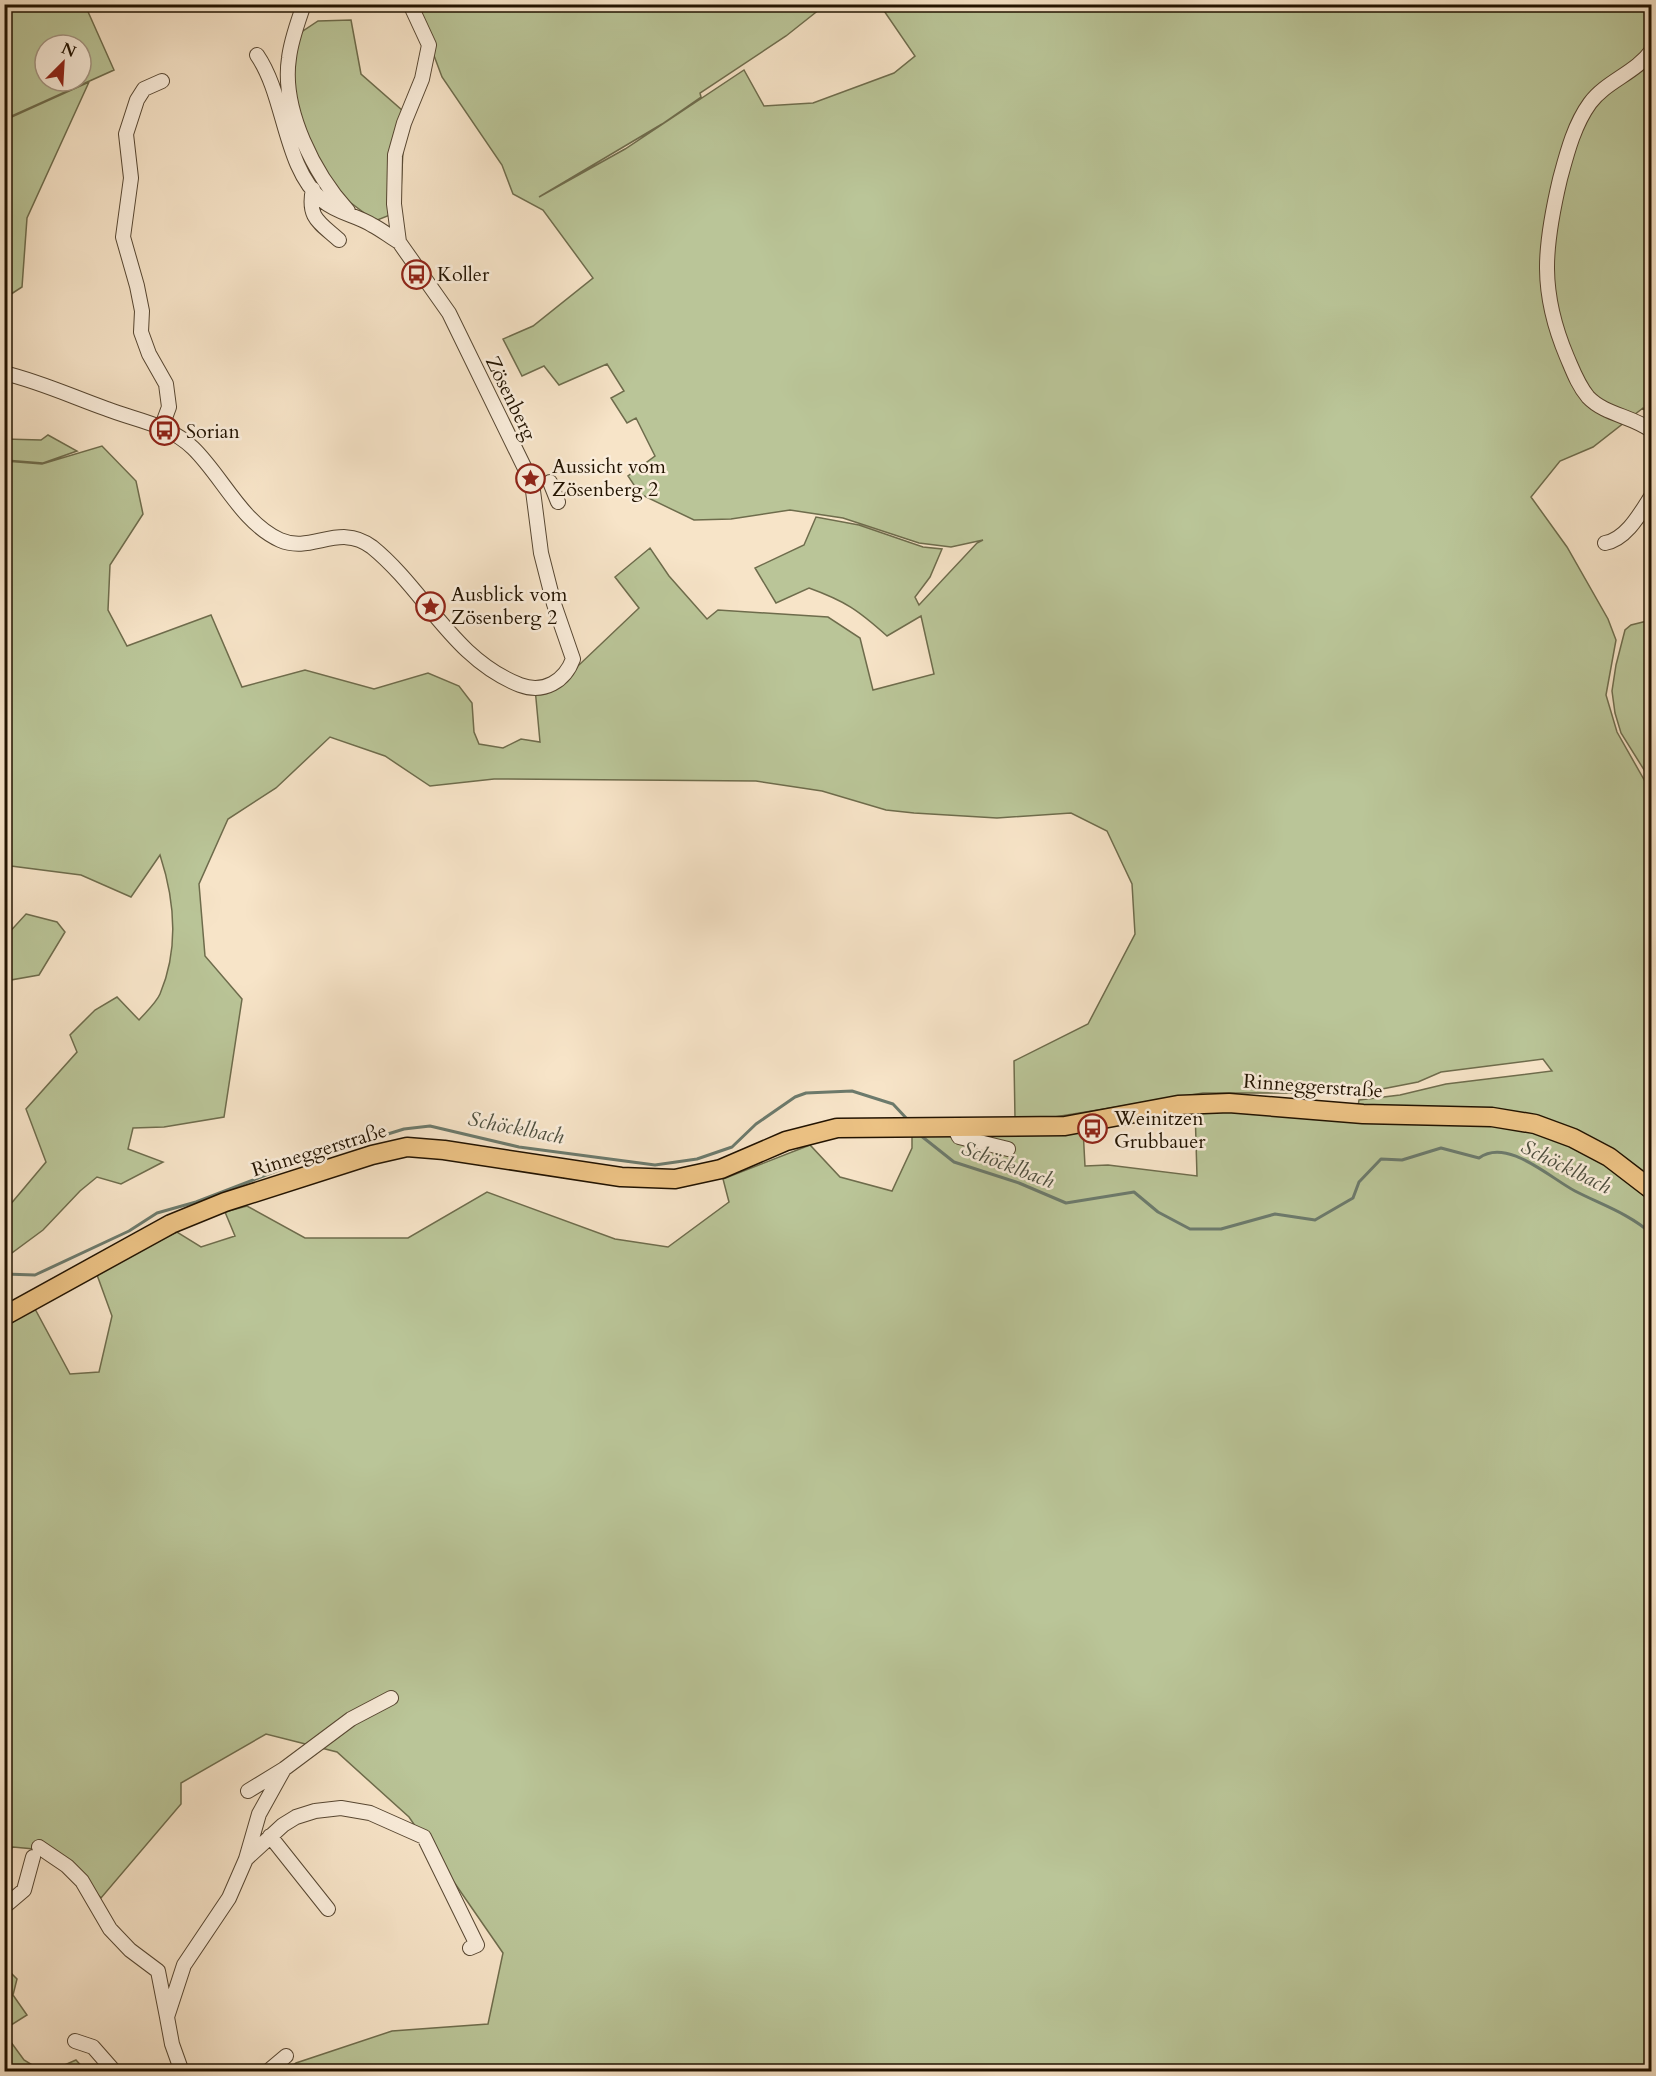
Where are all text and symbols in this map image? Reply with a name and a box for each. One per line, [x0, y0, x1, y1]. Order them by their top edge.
north arrow [33, 33, 93, 93]
text: N [58, 37, 80, 63]
bus stop icon: Koller [400, 258, 432, 290]
place label: Koller [437, 261, 490, 288]
street label: Zösenberg [479, 351, 543, 445]
bus stop icon: Sorian [149, 415, 181, 447]
place label: Sorian [186, 418, 240, 445]
place label: Aussicht vom Zösenberg 2 [552, 453, 666, 503]
place icon: Aussicht vom Zösenberg 2 [515, 462, 547, 494]
place label: Ausblick vom Zösenberg 2 [451, 581, 567, 631]
place icon: Ausblick vom Zösenberg 2 [414, 590, 446, 622]
street label: Rinneggerstraße [1242, 1068, 1384, 1104]
water label: Schöcklbach [466, 1105, 566, 1151]
place label: Weinitzen Grubbauer [1113, 1105, 1206, 1155]
bus stop icon: Weinitzen Grubbauer [1077, 1113, 1109, 1145]
street label: Rinneggerstraße [248, 1117, 390, 1183]
water label: Schöcklbach [1516, 1133, 1616, 1201]
water label: Schöcklbach [957, 1134, 1059, 1196]

